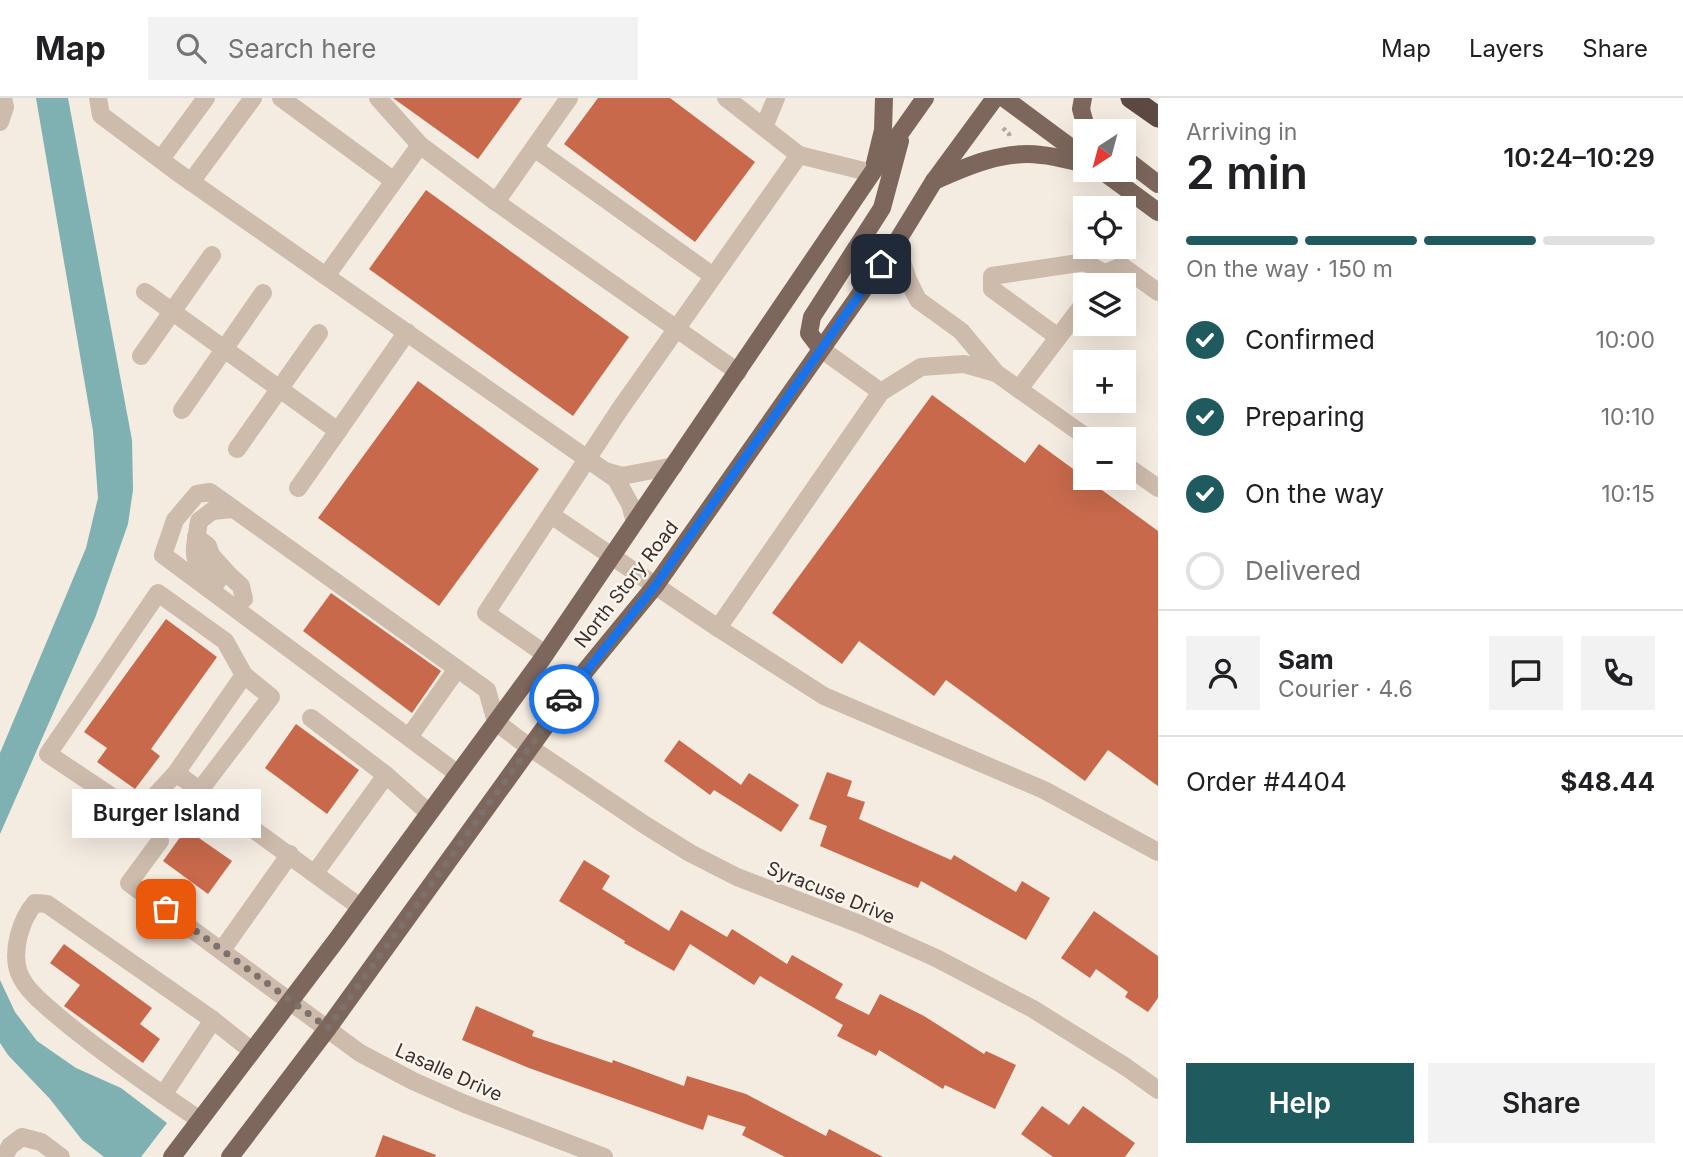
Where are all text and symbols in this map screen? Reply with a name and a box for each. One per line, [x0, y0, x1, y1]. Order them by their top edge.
search box [148, 17, 638, 80]
text: Map [35, 28, 106, 68]
icon: search [172, 29, 210, 67]
text: Search here [228, 33, 376, 64]
text: Map [1381, 34, 1431, 63]
text: Layers [1469, 34, 1544, 63]
text: Share [1582, 34, 1648, 63]
text: Arriving in [1186, 118, 1297, 146]
north arrow [1073, 119, 1136, 182]
map controls [1073, 119, 1136, 490]
text: 10:24–10:29 [1503, 142, 1655, 173]
text: 2 min [1186, 144, 1308, 200]
button: locate [1073, 196, 1136, 259]
pin [851, 234, 911, 294]
icon: home [862, 245, 900, 283]
text: On the way · 150 m [1186, 255, 1393, 283]
button: layers [1073, 273, 1136, 336]
icon: check [1186, 321, 1224, 359]
text: Confirmed [1245, 324, 1375, 355]
text: 10:00 [1595, 326, 1655, 354]
button: + [1073, 350, 1136, 413]
icon: check [1186, 398, 1224, 436]
text: Preparing [1245, 401, 1365, 432]
text: 10:10 [1601, 403, 1655, 431]
button: − [1073, 427, 1136, 490]
icon: check [1186, 475, 1224, 513]
text: On the way [1245, 478, 1384, 509]
text: 10:15 [1601, 480, 1655, 508]
street label: North Story Road [570, 516, 683, 652]
text: Delivered [1245, 555, 1361, 586]
button: person [1186, 636, 1260, 710]
button: chat [1489, 636, 1563, 710]
button: phone [1581, 636, 1655, 710]
text: Sam [1278, 644, 1334, 675]
courier [529, 664, 599, 734]
text: Courier · 4.6 [1278, 675, 1413, 703]
icon: car [545, 680, 583, 718]
text: Order #4404 [1186, 766, 1347, 797]
text: $48.44 [1560, 766, 1655, 797]
callout: Burger Island [72, 790, 260, 839]
text: Burger Island [93, 799, 240, 827]
street label: Syracuse Drive [763, 856, 898, 929]
pin [136, 879, 196, 939]
icon: bag [147, 890, 185, 928]
street label: Lasalle Drive [392, 1039, 506, 1106]
button: Help [1186, 1063, 1414, 1143]
button: Share [1428, 1063, 1655, 1143]

